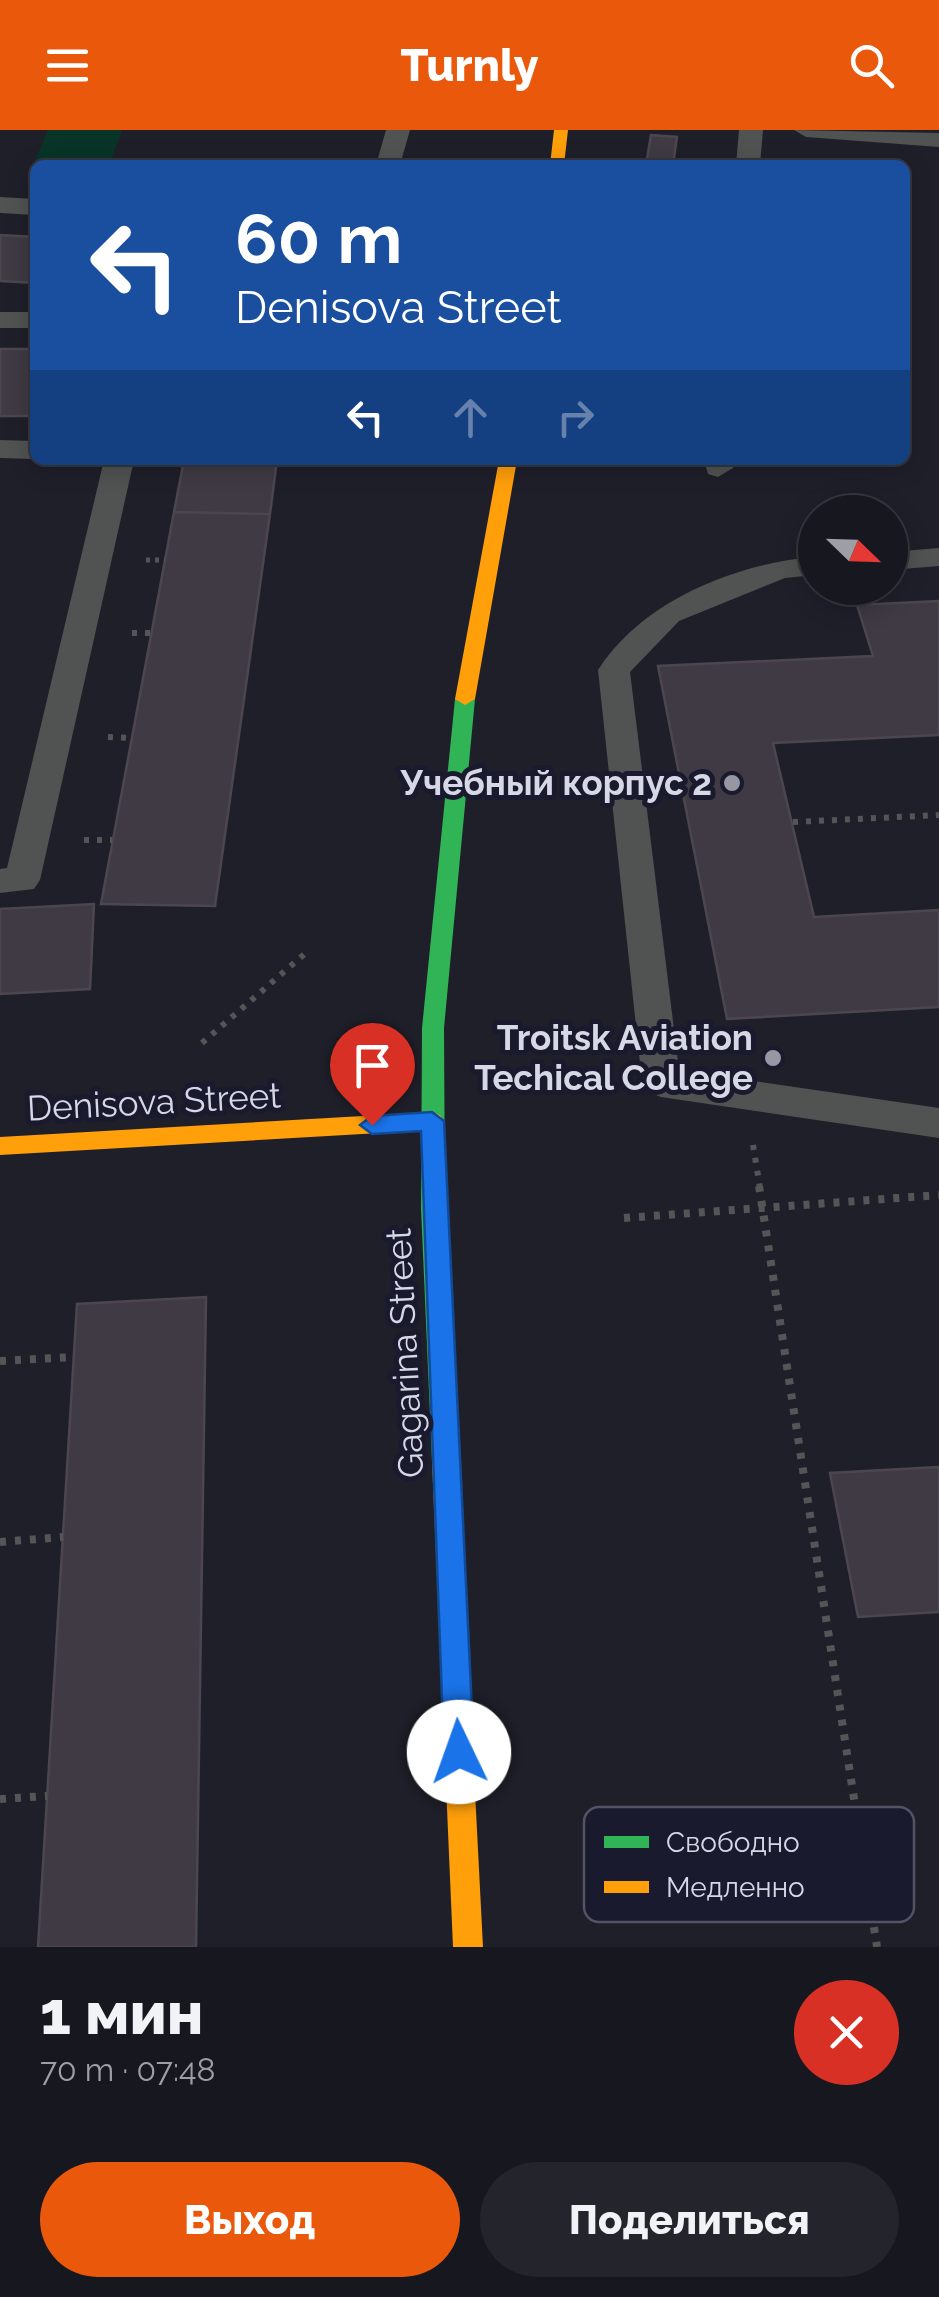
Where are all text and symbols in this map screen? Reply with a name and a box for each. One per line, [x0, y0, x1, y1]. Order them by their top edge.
icon: menu [40, 38, 95, 93]
icon: search [844, 38, 899, 93]
text: Turnly [400, 39, 539, 92]
text: 60 m [235, 197, 402, 279]
icon: left [70, 200, 200, 330]
text: Denisova Street [235, 281, 561, 334]
icon: left [338, 390, 393, 445]
icon: ahead [443, 390, 498, 445]
icon: right [548, 390, 603, 445]
north arrow [798, 495, 908, 605]
map controls [798, 495, 908, 605]
place label: Учебный корпус 2 [400, 762, 712, 803]
marker: Учебный корпус 2 [721, 772, 743, 794]
place label: Troitsk Aviation Techical College [474, 1017, 753, 1098]
pin [330, 1023, 415, 1126]
icon: arrive [345, 1038, 400, 1093]
marker: Troitsk Aviation Techical College [762, 1047, 784, 1069]
street label: Denisova Street [26, 1074, 282, 1129]
street label: Gagarina Street [377, 1227, 432, 1479]
position arrow [407, 1700, 511, 1804]
legend [584, 1807, 914, 1922]
text: Свободно [666, 1826, 800, 1859]
text: Медленно [666, 1871, 805, 1904]
text: 1 мин [40, 1978, 203, 2048]
button: close [794, 1980, 899, 2085]
text: 70 m · 07:48 [40, 2051, 215, 2088]
button: Выход [40, 2162, 460, 2277]
button: Поделиться [480, 2162, 899, 2277]

